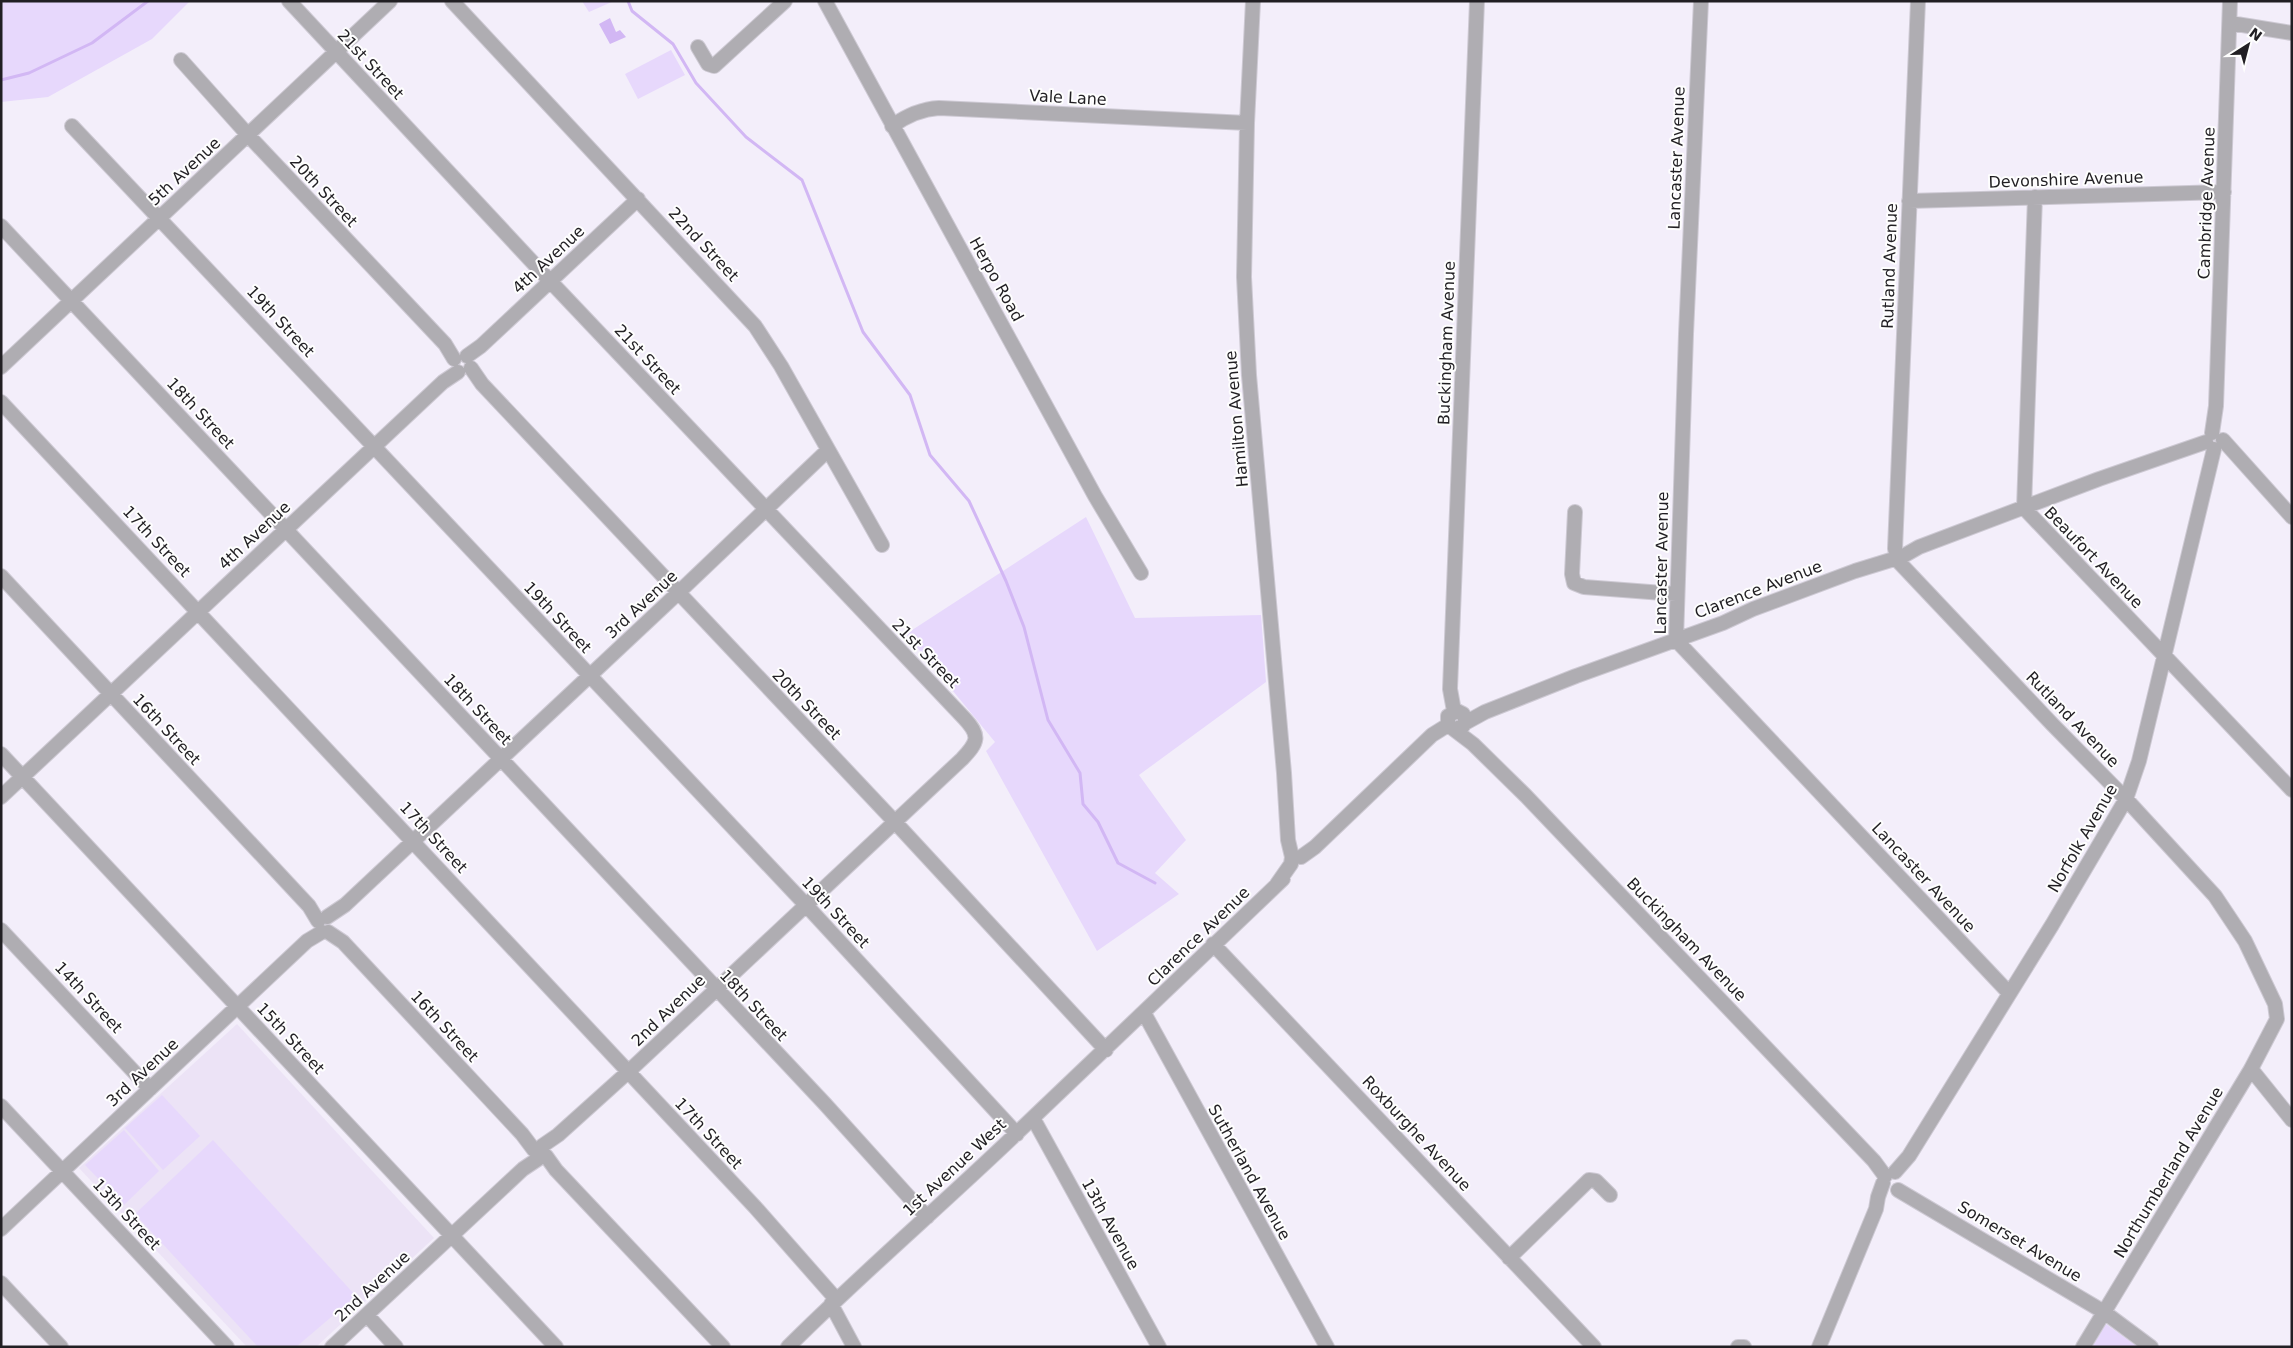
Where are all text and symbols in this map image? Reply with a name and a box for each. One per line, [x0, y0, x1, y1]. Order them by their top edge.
north arrow [2223, 20, 2273, 70]
street label: 21st Street [333, 25, 408, 103]
text: N [2246, 25, 2265, 44]
street label: Vale Lane [1029, 86, 1107, 109]
street label: Lancaster Avenue [1665, 86, 1688, 230]
street label: Cambridge Avenue [2194, 127, 2219, 280]
street label: 5th Avenue [145, 133, 224, 209]
street label: 20th Street [286, 152, 361, 231]
street label: Devonshire Avenue [1988, 167, 2144, 192]
street label: 22nd Street [665, 203, 743, 285]
street label: Rutland Avenue [1878, 203, 1901, 329]
street label: 4th Avenue [509, 221, 588, 297]
street label: Herpo Road [966, 234, 1028, 325]
street label: Buckingham Avenue [1434, 261, 1459, 425]
street label: 19th Street [243, 282, 318, 361]
street label: 21st Street [610, 320, 685, 398]
street label: Hamilton Avenue [1221, 350, 1252, 488]
street label: 18th Street [163, 374, 238, 453]
street label: Lancaster Avenue [1651, 491, 1672, 635]
street label: 4th Avenue [215, 497, 294, 573]
street label: 17th Street [119, 502, 194, 581]
street label: Beaufort Avenue [2040, 503, 2147, 612]
street label: Clarence Avenue [1692, 556, 1825, 622]
street label: 3rd Avenue [602, 566, 681, 642]
street label: 19th Street [520, 578, 595, 657]
street label: 21st Street [888, 615, 963, 692]
street label: 20th Street [768, 665, 845, 743]
street label: Rutland Avenue [2022, 667, 2123, 771]
street label: 18th Street [440, 670, 515, 749]
street label: 16th Street [129, 690, 204, 769]
street label: Norfolk Avenue [2044, 781, 2121, 896]
street label: 17th Street [396, 798, 471, 877]
street label: Lancaster Avenue [1868, 819, 1979, 936]
street label: 19th Street [798, 873, 873, 952]
street label: Buckingham Avenue [1623, 874, 1750, 1005]
street label: Clarence Avenue [1143, 883, 1253, 990]
street label: 14th Street [51, 958, 126, 1037]
street label: 18th Street [716, 966, 791, 1045]
street label: 2nd Avenue [628, 971, 709, 1050]
street label: 16th Street [407, 987, 482, 1066]
street label: 15th Street [253, 999, 328, 1078]
street label: 3rd Avenue [103, 1034, 182, 1110]
street label: Roxburghe Avenue [1358, 1072, 1475, 1195]
street label: Northumberland Avenue [2110, 1083, 2227, 1261]
street label: 17th Street [671, 1094, 746, 1173]
street label: Sutherland Avenue [1204, 1101, 1295, 1243]
street label: 1st Avenue West [899, 1115, 1010, 1220]
street label: 13th Street [89, 1175, 164, 1254]
street label: 13th Avenue [1078, 1175, 1143, 1273]
street label: Somerset Avenue [1954, 1197, 2085, 1286]
street label: 2nd Avenue [331, 1247, 414, 1326]

